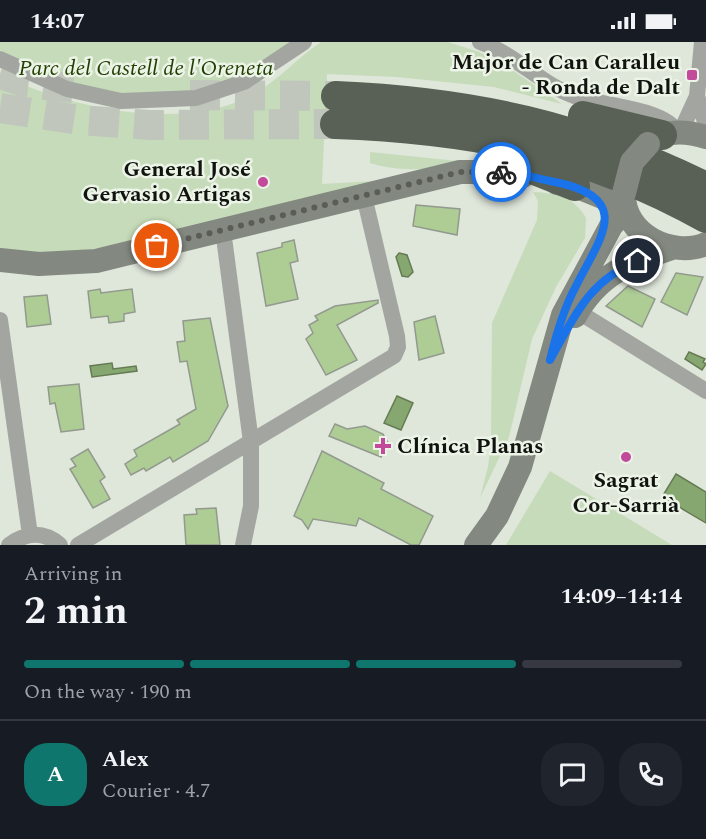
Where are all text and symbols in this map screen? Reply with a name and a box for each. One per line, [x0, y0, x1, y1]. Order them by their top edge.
text: 14:07 [30, 5, 85, 38]
place label: Major de Can Caralleu - Ronda de Dalt [451, 46, 680, 104]
park label: Parc del Castell de l'Oreneta [18, 52, 274, 85]
marker: Major de Can Caralleu - Ronda de Dalt [685, 68, 699, 82]
courier [471, 142, 531, 202]
place label: General José Gervasio Artigas [83, 153, 251, 211]
icon: bike [485, 156, 518, 189]
marker: General José Gervasio Artigas [256, 175, 270, 189]
pin [131, 220, 182, 271]
icon: bag [140, 229, 173, 262]
pin [612, 235, 663, 286]
icon: home [621, 244, 654, 277]
place label: Clínica Planas [397, 430, 544, 463]
marker: Clínica Planas [374, 437, 392, 455]
marker: Sagrat Cor-Sarrià [619, 450, 633, 464]
place label: Sagrat Cor-Sarrià [573, 464, 680, 522]
text: Arriving in [24, 559, 122, 589]
text: 14:09–14:14 [560, 580, 682, 613]
text: 2 min [24, 582, 128, 641]
text: On the way · 190 m [24, 677, 192, 707]
text: Alex [102, 743, 149, 776]
button: chat [541, 743, 604, 806]
button: phone [619, 743, 682, 806]
text: A [47, 758, 64, 791]
text: Courier · 4.7 [102, 776, 210, 806]

